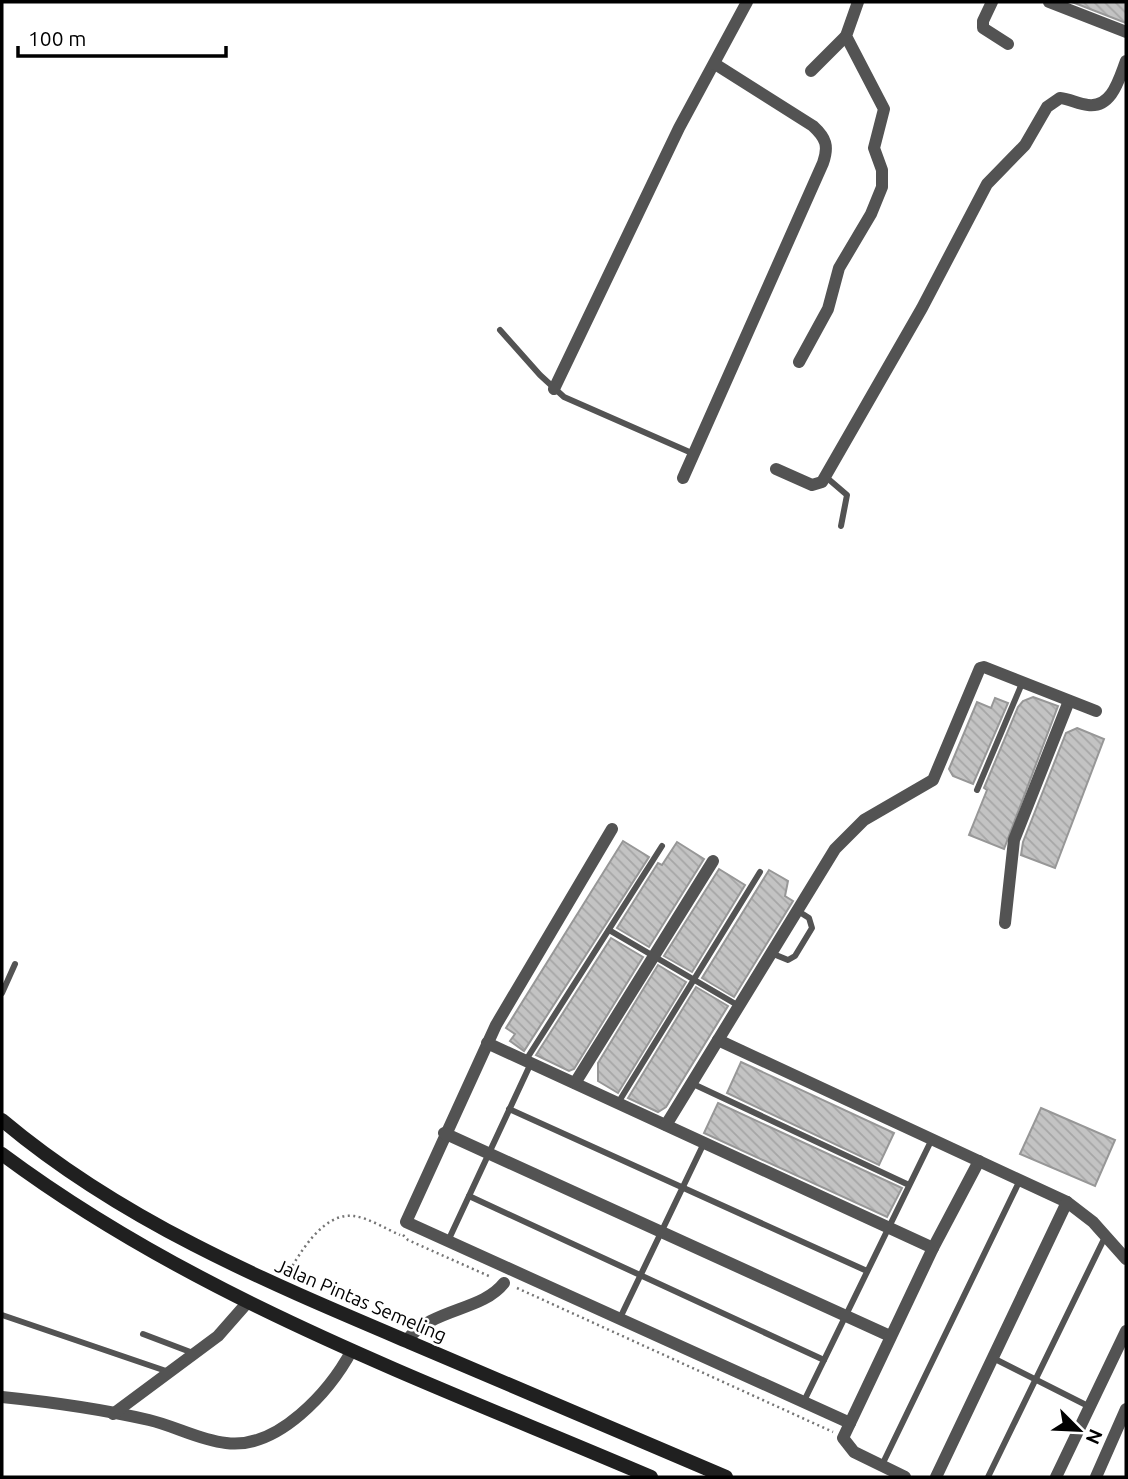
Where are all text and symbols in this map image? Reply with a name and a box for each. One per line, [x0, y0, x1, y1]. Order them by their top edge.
scale bar [18, 14, 226, 58]
text: 100 m [28, 26, 86, 50]
street label: Jalan Pintas Semeling [272, 1254, 450, 1346]
north arrow [1044, 1395, 1114, 1465]
text: N [1082, 1426, 1107, 1448]

